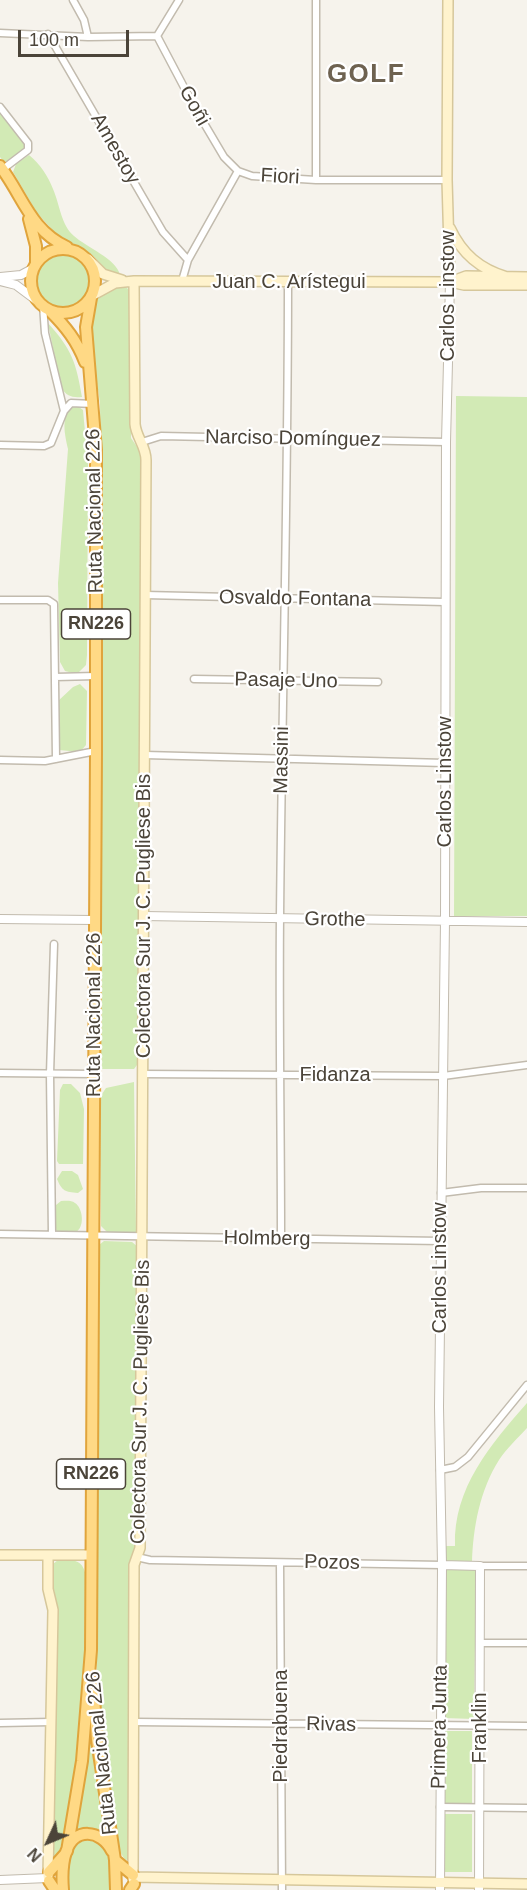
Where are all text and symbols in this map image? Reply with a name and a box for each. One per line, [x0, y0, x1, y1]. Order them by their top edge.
scale bar [21, 18, 132, 56]
text: 100 m [29, 30, 79, 50]
district label: GOLF [327, 59, 405, 91]
street label: Goñi [173, 82, 215, 130]
street label: Amestoy [85, 109, 145, 189]
street label: Fiori [260, 164, 300, 190]
street label: Carlos Linstow [436, 230, 460, 362]
street label: Juan C. Arístegui [212, 270, 366, 294]
street label: Narciso Domínguez [205, 425, 381, 453]
street label: Ruta Nacional 226 [82, 429, 108, 593]
street label: Osvaldo Fontana [219, 586, 371, 612]
road number: RN226 [62, 609, 130, 639]
street label: Pasaje Uno [234, 668, 338, 694]
street label: Carlos Linstow [433, 716, 457, 848]
street label: Massini [269, 726, 295, 794]
street label: Colectora Sur J. C. Pugliese Bis [132, 774, 156, 1058]
street label: Grothe [304, 907, 366, 933]
street label: Ruta Nacional 226 [82, 933, 106, 1097]
street label: Fidanza [299, 1063, 371, 1087]
street label: Carlos Linstow [428, 1202, 452, 1334]
street label: Holmberg [223, 1226, 311, 1252]
street label: Colectora Sur J. C. Pugliese Bis [127, 1260, 155, 1544]
road number: RN226 [56, 1459, 125, 1489]
street label: Pozos [304, 1551, 360, 1575]
street label: Primera Junta [427, 1665, 453, 1789]
street label: Piedrabuena [269, 1669, 293, 1783]
street label: Ruta Nacional 226 [81, 1670, 123, 1836]
street label: Franklin [468, 1692, 492, 1764]
street label: Rivas [306, 1713, 356, 1737]
north arrow [18, 1812, 78, 1872]
text: N [25, 1845, 45, 1865]

